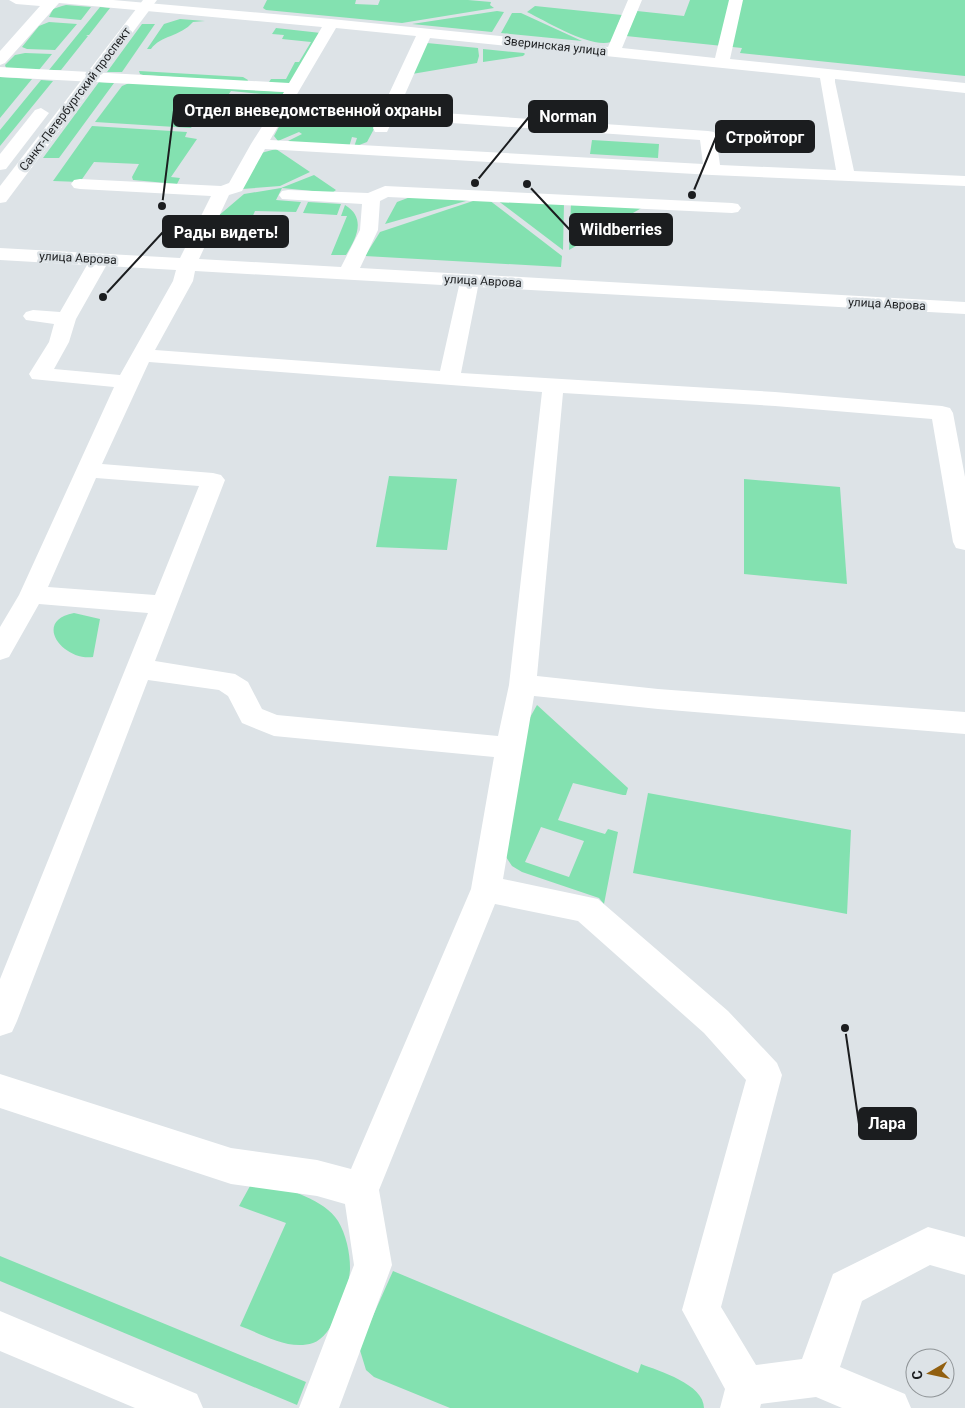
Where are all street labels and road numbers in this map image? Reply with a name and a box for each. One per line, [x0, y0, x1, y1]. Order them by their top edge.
street label: Санкт-Петербургский проспект [16, 24, 134, 173]
street label: Зверинская улица [503, 34, 607, 58]
street label: улица Аврова [39, 249, 117, 267]
street label: улица Аврова [444, 272, 522, 290]
street label: улица Аврова [848, 295, 926, 313]

